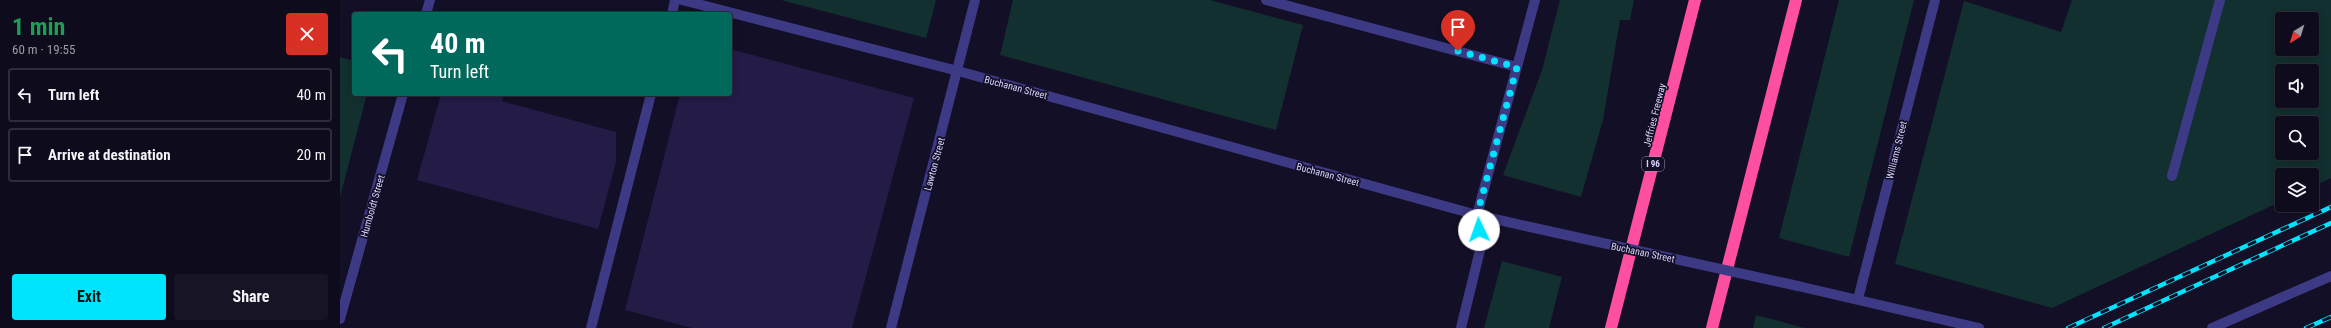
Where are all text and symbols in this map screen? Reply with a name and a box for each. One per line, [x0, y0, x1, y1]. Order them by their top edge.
pin [1441, 10, 1475, 51]
north arrow [2275, 12, 2319, 56]
map controls [2275, 12, 2319, 212]
text: 1 min [12, 13, 65, 41]
button: close [286, 13, 328, 55]
icon: arrive [1447, 16, 1469, 38]
text: 40 m [430, 27, 486, 60]
icon: left [364, 28, 416, 80]
text: 60 m · 19:55 [12, 42, 75, 57]
text: Turn left [430, 61, 489, 82]
button: sound [2275, 64, 2319, 108]
street label: Buchanan Street [983, 74, 1049, 101]
street label: Jeffries Freeway [1641, 82, 1668, 148]
icon: left [14, 84, 36, 106]
text: Turn left [48, 86, 99, 104]
text: 40 m [296, 86, 326, 104]
button: search [2275, 116, 2319, 160]
street label: Williams Street [1884, 120, 1909, 180]
street label: Lawton Street [922, 136, 947, 192]
icon: arrive [14, 144, 36, 166]
text: Arrive at destination [48, 146, 171, 164]
text: 20 m [296, 146, 326, 164]
road number: I 96 [1642, 157, 1664, 171]
street label: Buchanan Street [1295, 161, 1361, 188]
button: layers [2275, 168, 2319, 212]
street label: Humboldt Street [358, 174, 387, 239]
position arrow [1458, 209, 1500, 251]
street label: Buchanan Street [1610, 240, 1676, 265]
button: Exit [12, 274, 166, 320]
button: Share [174, 274, 328, 320]

